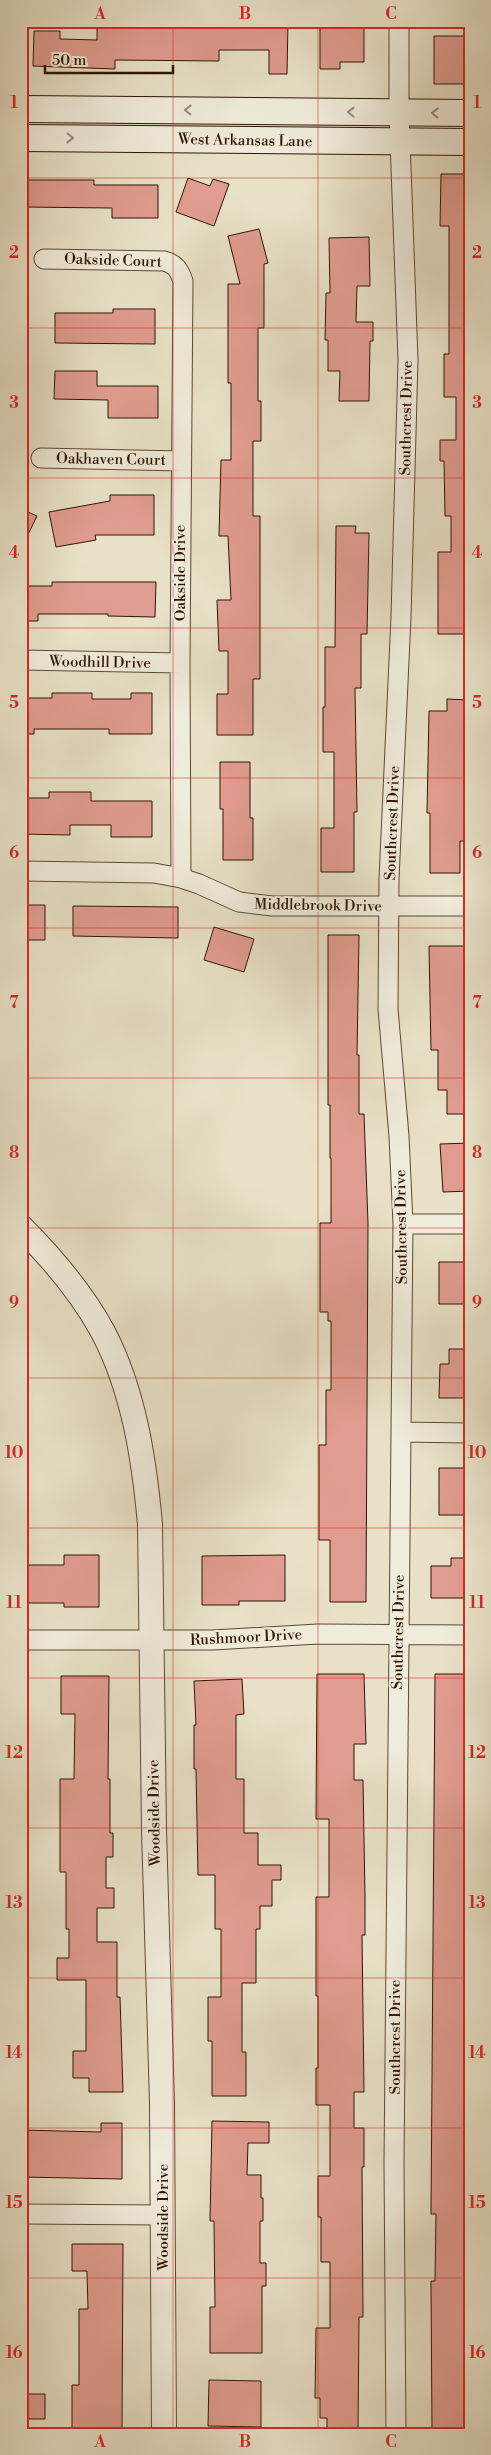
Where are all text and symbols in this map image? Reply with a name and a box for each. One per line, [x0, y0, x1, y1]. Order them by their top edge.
text: A [93, 4, 106, 24]
text: B [239, 4, 251, 24]
text: C [385, 4, 397, 24]
scale bar [45, 42, 172, 74]
text: 50 m [52, 51, 86, 70]
text: 1 [10, 93, 18, 113]
text: 1 [473, 93, 481, 113]
one-way arrow [184, 105, 192, 115]
one-way arrow [346, 107, 354, 117]
one-way arrow [430, 107, 438, 118]
street label: West Arkansas Lane [177, 130, 312, 151]
one-way arrow [66, 133, 74, 143]
text: 2 [9, 243, 19, 263]
text: 2 [472, 243, 482, 263]
street label: Oakside Court [64, 249, 163, 272]
street label: Southcrest Drive [396, 360, 417, 476]
text: 3 [9, 393, 19, 413]
text: 3 [472, 393, 482, 413]
street label: Oakhaven Court [56, 449, 167, 470]
street label: Oakside Drive [171, 525, 190, 621]
text: 4 [9, 543, 20, 563]
text: 4 [472, 543, 483, 563]
street label: Woodhill Drive [48, 652, 151, 673]
text: 5 [9, 693, 19, 713]
text: 5 [472, 693, 482, 713]
street label: Southcrest Drive [381, 765, 404, 881]
text: 6 [9, 843, 19, 863]
text: 6 [472, 843, 482, 863]
street label: Middlebrook Drive [254, 895, 382, 916]
text: 7 [9, 993, 19, 1013]
text: 7 [472, 993, 482, 1013]
text: 8 [9, 1143, 19, 1163]
text: 8 [472, 1143, 482, 1163]
street label: Southcrest Drive [391, 1169, 412, 1285]
text: 9 [9, 1293, 19, 1313]
text: 9 [472, 1293, 482, 1313]
text: 10 [5, 1443, 23, 1463]
text: 10 [468, 1443, 486, 1463]
street label: Southcrest Drive [388, 1574, 409, 1690]
text: 11 [6, 1593, 22, 1613]
text: 11 [469, 1593, 485, 1613]
street label: Rushmoor Drive [190, 1625, 303, 1650]
text: 12 [5, 1743, 23, 1763]
text: 12 [468, 1743, 486, 1763]
street label: Woodside Drive [144, 1759, 165, 1868]
text: 13 [5, 1893, 23, 1913]
text: 13 [468, 1893, 486, 1913]
street label: Southcrest Drive [386, 1980, 405, 2094]
text: 14 [5, 2043, 23, 2063]
text: 14 [468, 2043, 486, 2063]
street label: Woodside Drive [154, 2164, 173, 2271]
text: 15 [5, 2193, 23, 2213]
text: 15 [468, 2193, 486, 2213]
text: 16 [5, 2343, 23, 2363]
text: 16 [468, 2343, 486, 2363]
text: A [93, 2432, 106, 2452]
text: B [239, 2432, 251, 2452]
text: C [385, 2432, 397, 2452]

